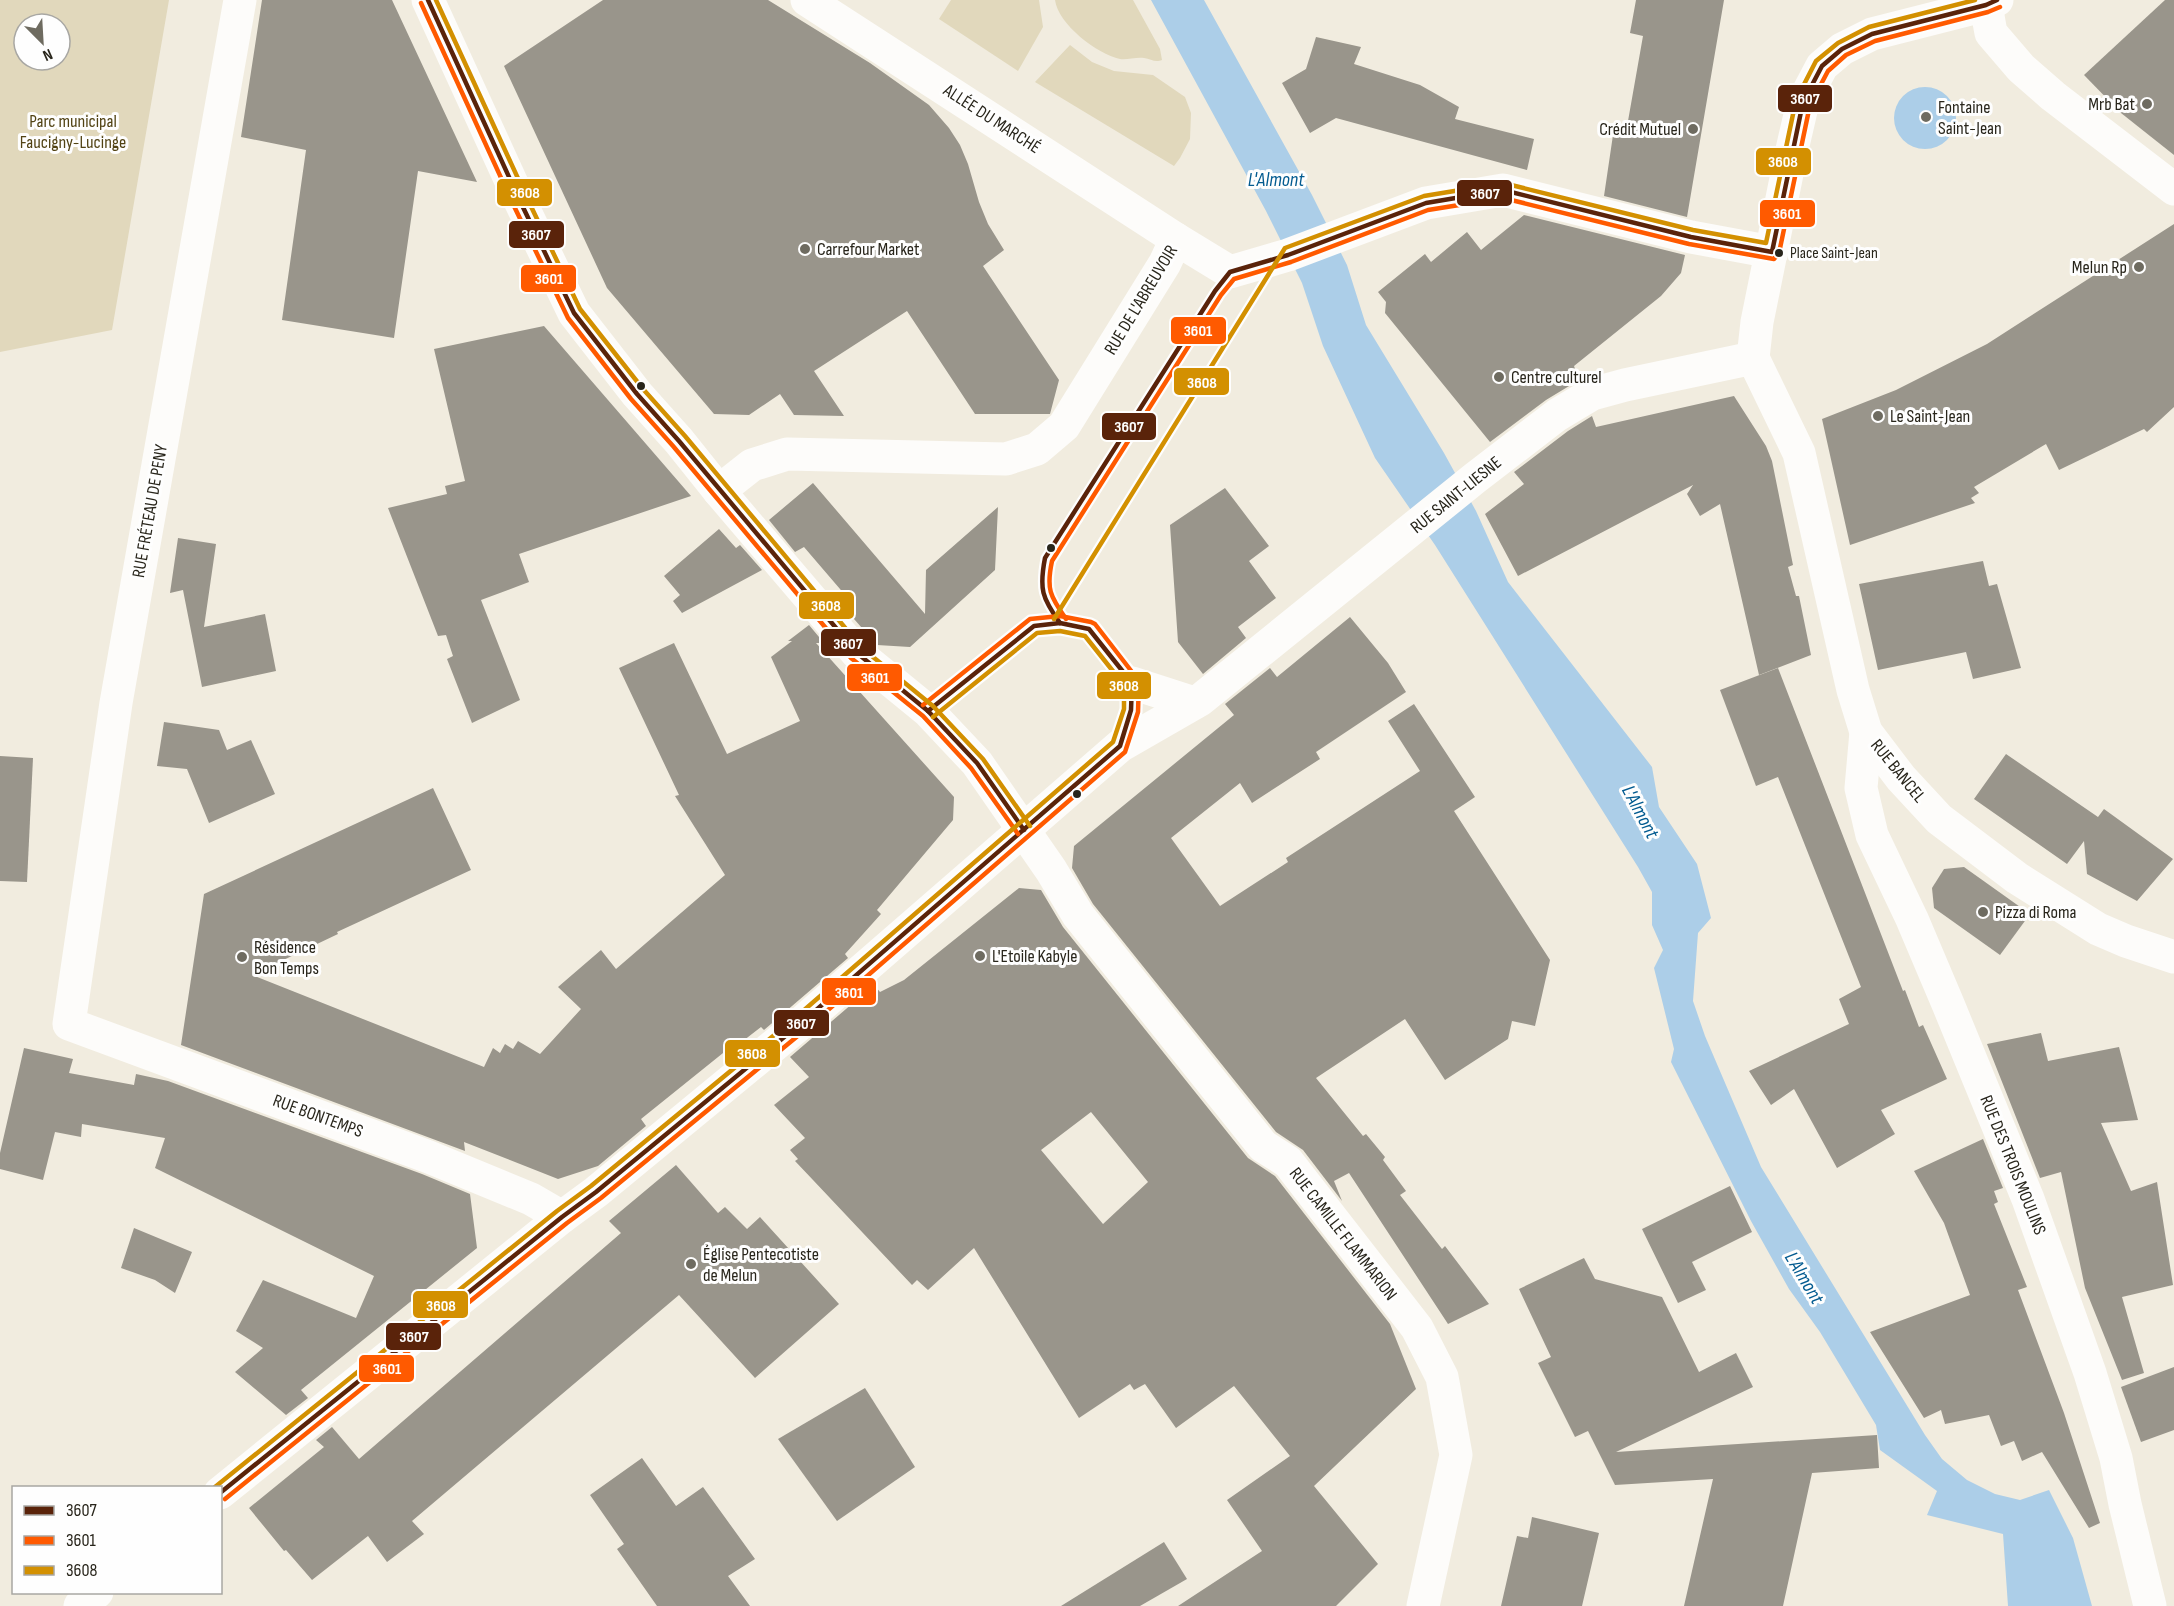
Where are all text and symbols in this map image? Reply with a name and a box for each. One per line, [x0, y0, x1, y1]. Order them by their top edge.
north arrow [12, 12, 72, 72]
text: N [40, 44, 55, 65]
street label: ALLÉE DU MARCHÉ [939, 79, 1044, 158]
line badge: 3607 [1777, 84, 1833, 113]
text: 3607 [1790, 90, 1820, 109]
place label: Mrb Bat [2088, 94, 2135, 115]
place label: Fontaine Saint-Jean [1938, 97, 2002, 139]
marker: Mrb Bat [2140, 97, 2154, 111]
marker: Fontaine Saint-Jean [1919, 110, 1933, 124]
park label: Parc municipal Faucigny-Lucinge [20, 111, 126, 153]
place label: Crédit Mutuel [1599, 119, 1681, 140]
marker: Crédit Mutuel [1686, 122, 1700, 136]
line badge: 3608 [1755, 147, 1812, 176]
text: 3608 [1768, 153, 1798, 172]
water label: L'Almont [1248, 168, 1305, 192]
line badge: 3608 [496, 178, 553, 207]
line badge: 3607 [1456, 179, 1513, 207]
text: 3608 [510, 184, 540, 203]
text: 3607 [1470, 185, 1500, 204]
line badge: 3601 [1759, 199, 1816, 228]
text: 3601 [1773, 205, 1802, 224]
line badge: 3607 [508, 220, 565, 249]
text: 3607 [521, 226, 551, 245]
place label: Carrefour Market [817, 239, 920, 260]
street label: RUE DE L'ABREUVOIR [1100, 241, 1182, 359]
marker: Carrefour Market [798, 242, 812, 256]
place label: Place Saint-Jean [1790, 244, 1878, 263]
marker: Place Saint-Jean [1773, 247, 1785, 259]
place label: Melun Rp [2072, 257, 2127, 278]
marker: Melun Rp [2132, 260, 2146, 274]
line badge: 3601 [520, 264, 577, 293]
text: 3601 [535, 270, 564, 289]
line badge: 3601 [1170, 316, 1227, 345]
text: 3601 [1184, 322, 1213, 341]
line badge: 3608 [1173, 367, 1230, 396]
place label: Centre culturel [1511, 367, 1602, 388]
marker: Centre culturel [1492, 370, 1506, 384]
text: 3608 [1187, 374, 1217, 393]
unlabelled marker [635, 380, 647, 392]
place label: Le Saint-Jean [1890, 406, 1970, 427]
marker: Le Saint-Jean [1871, 409, 1885, 423]
line badge: 3607 [1101, 412, 1157, 441]
text: 3607 [1114, 418, 1144, 437]
street label: RUE FRÉTEAU DE PENY [128, 442, 172, 579]
street label: RUE SAINT-LIESNE [1406, 452, 1506, 538]
unlabelled marker [1045, 542, 1057, 554]
line badge: 3608 [798, 591, 855, 620]
text: 3608 [811, 597, 841, 616]
line badge: 3607 [820, 628, 877, 657]
text: 3607 [833, 635, 863, 654]
line badge: 3601 [846, 663, 903, 692]
text: 3601 [861, 669, 890, 688]
line badge: 3608 [1096, 671, 1152, 700]
text: 3608 [1109, 677, 1139, 696]
street label: RUE BANCEL [1866, 735, 1930, 807]
water label: L'Almont [1616, 781, 1664, 844]
unlabelled marker [1071, 788, 1083, 800]
place label: Pizza di Roma [1995, 902, 2077, 923]
marker: Pizza di Roma [1976, 905, 1990, 919]
place label: Résidence Bon Temps [254, 937, 319, 979]
place label: L'Etoile Kabyle [992, 946, 1077, 967]
marker: L'Etoile Kabyle [973, 949, 987, 963]
marker: Résidence Bon Temps [235, 950, 249, 964]
line badge: 3601 [821, 977, 877, 1006]
text: 3601 [835, 984, 864, 1003]
line badge: 3607 [773, 1009, 830, 1037]
text: 3607 [786, 1015, 816, 1034]
line badge: 3608 [724, 1039, 781, 1068]
text: 3608 [737, 1045, 767, 1064]
street label: RUE BONTEMPS [270, 1090, 366, 1142]
street label: RUE DES TROIS MOULINS [1975, 1092, 2051, 1238]
street label: RUE CAMILLE FLAMMARION [1285, 1164, 1401, 1304]
place label: Église Pentecotiste de Melun [703, 1244, 819, 1286]
water label: L'Almont [1779, 1248, 1829, 1309]
marker: Église Pentecotiste de Melun [684, 1257, 698, 1271]
line badge: 3608 [412, 1290, 469, 1319]
text: 3608 [426, 1297, 456, 1316]
line badge: 3607 [385, 1322, 442, 1351]
text: 3607 [399, 1328, 429, 1347]
line badge: 3601 [358, 1354, 415, 1383]
text: 3601 [373, 1360, 402, 1379]
legend [12, 1486, 222, 1594]
text: 3607 [66, 1500, 97, 1521]
text: 3601 [66, 1530, 96, 1551]
text: 3608 [66, 1560, 97, 1581]

